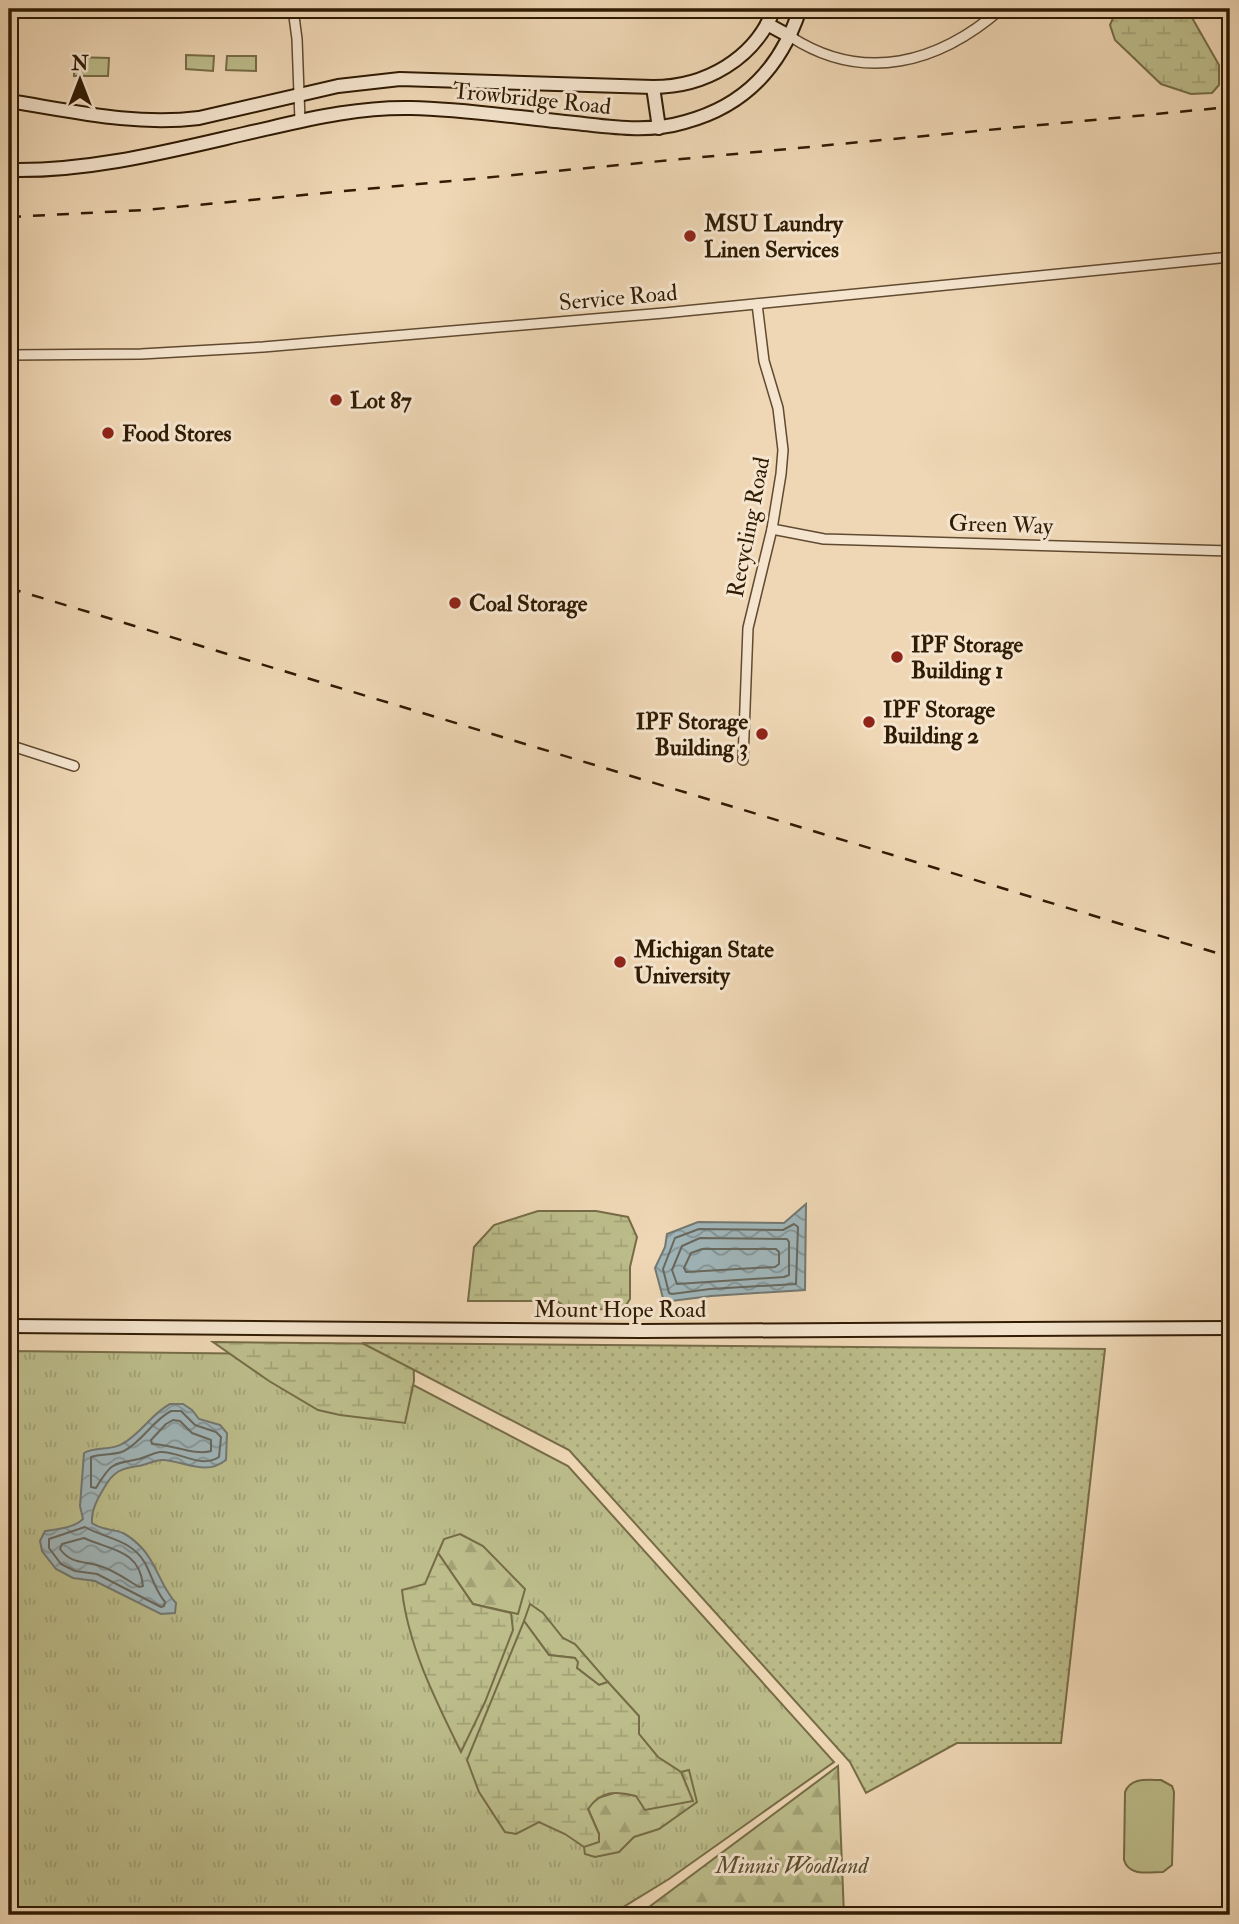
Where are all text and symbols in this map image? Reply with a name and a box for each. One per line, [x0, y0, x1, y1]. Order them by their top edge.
north arrow [46, 46, 116, 116]
text: N [70, 52, 89, 76]
street label: Trowbridge Road [451, 76, 613, 121]
place label: MSU Laundry Linen Services [703, 209, 844, 264]
marker: MSU Laundry Linen Services [682, 228, 698, 244]
street label: Service Road [558, 278, 679, 317]
place label: Lot 87 [350, 386, 412, 415]
marker: Lot 87 [328, 392, 344, 408]
place label: Food Stores [122, 419, 232, 448]
marker: Food Stores [100, 425, 116, 441]
street label: Recycling Road [721, 454, 776, 600]
street label: Green Way [948, 508, 1055, 541]
place label: Coal Storage [469, 589, 588, 619]
marker: Coal Storage [447, 595, 463, 611]
place label: IPF Storage Building 1 [911, 630, 1024, 686]
marker: IPF Storage Building 1 [889, 649, 905, 665]
place label: IPF Storage Building 2 [883, 695, 996, 751]
place label: IPF Storage Building 3 [636, 707, 748, 763]
marker: IPF Storage Building 2 [861, 714, 877, 730]
marker: IPF Storage Building 3 [754, 726, 770, 742]
place label: Michigan State University [633, 935, 774, 991]
marker: Michigan State University [612, 954, 628, 970]
street label: Mount Hope Road [534, 1295, 706, 1325]
park label: Minnis Woodland [714, 1851, 869, 1880]

